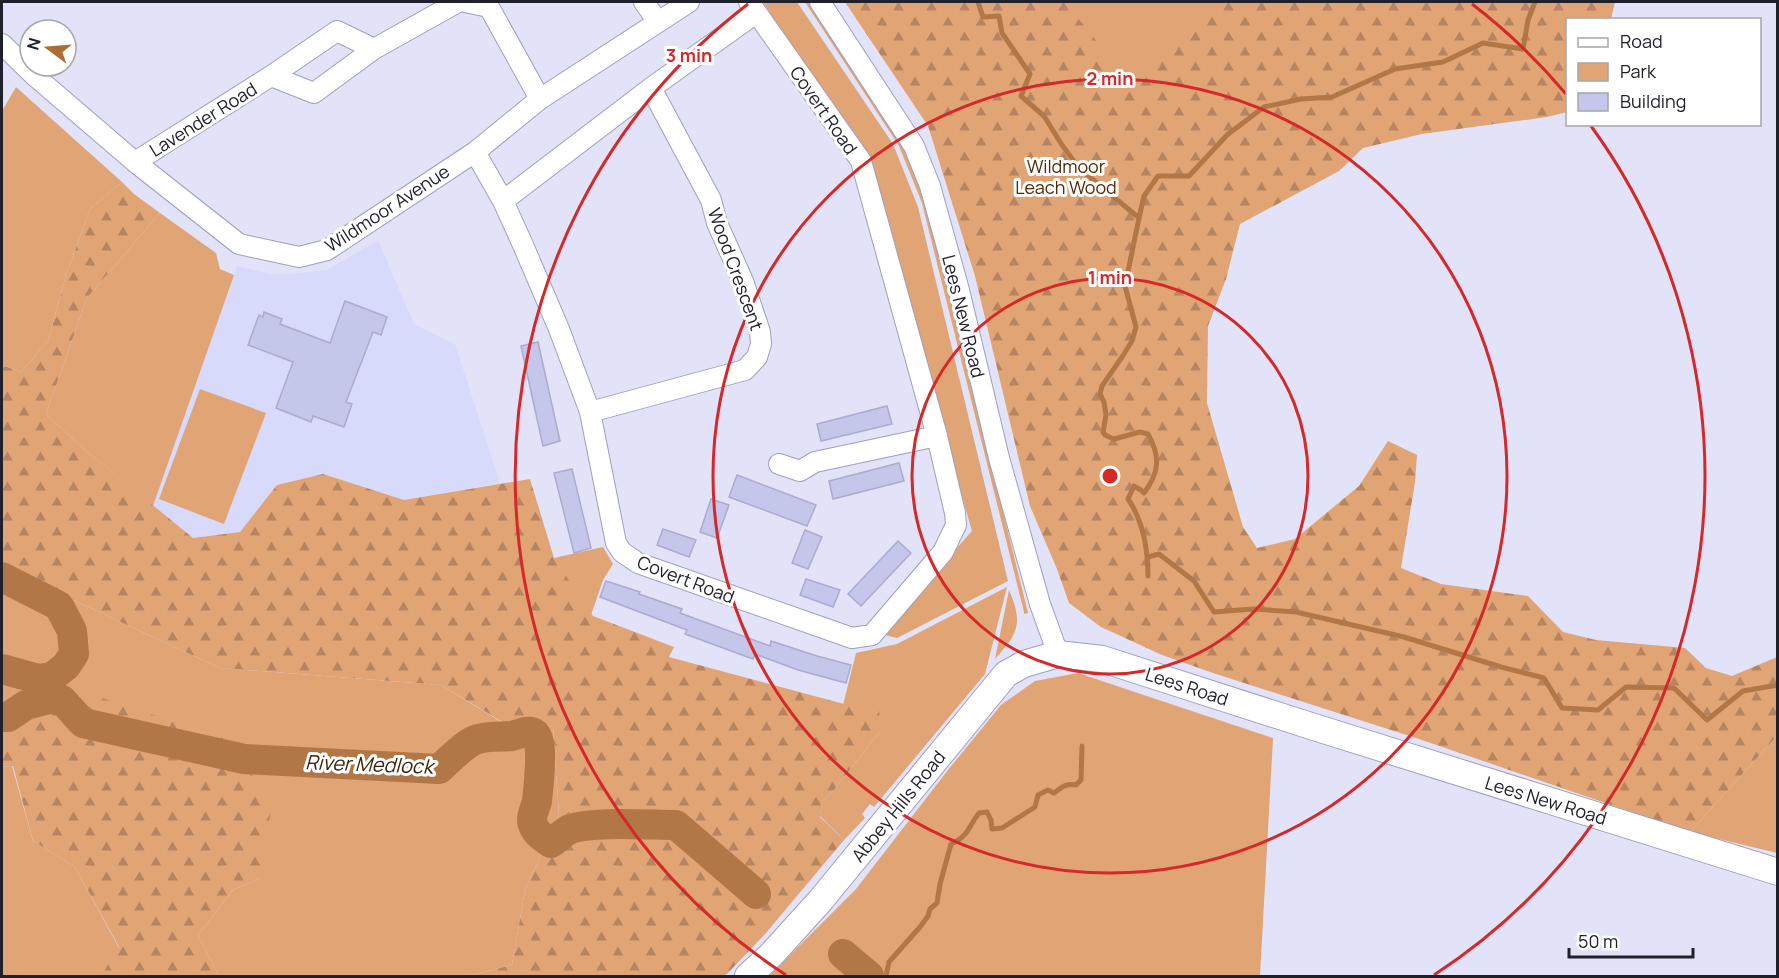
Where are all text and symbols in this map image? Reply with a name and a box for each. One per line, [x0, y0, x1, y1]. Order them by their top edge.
north arrow [18, 18, 78, 78]
legend [1566, 18, 1761, 126]
text: Road [1620, 29, 1663, 53]
text: N [21, 35, 46, 52]
text: 3 min [666, 43, 712, 67]
text: Park [1620, 59, 1657, 83]
street label: Covert Road [785, 61, 863, 159]
text: 2 min [1087, 66, 1133, 90]
street label: Lavender Road [145, 76, 261, 162]
text: Building [1620, 89, 1686, 113]
park label: Wildmoor Leach Wood [1015, 154, 1117, 199]
street label: Wildmoor Avenue [320, 159, 454, 257]
street label: Wood Crescent [703, 205, 769, 333]
street label: Lees New Road [937, 252, 991, 380]
text: 1 min [1088, 265, 1132, 289]
centre of rings [1100, 466, 1120, 486]
street label: Covert Road [634, 549, 738, 609]
street label: Lees Road [1142, 661, 1232, 711]
street label: Abbey Hills Road [846, 745, 950, 867]
water label: River Medlock [305, 748, 436, 780]
street label: Lees New Road [1482, 770, 1610, 830]
scale bar [1569, 921, 1694, 959]
text: 50 m [1578, 929, 1618, 953]

